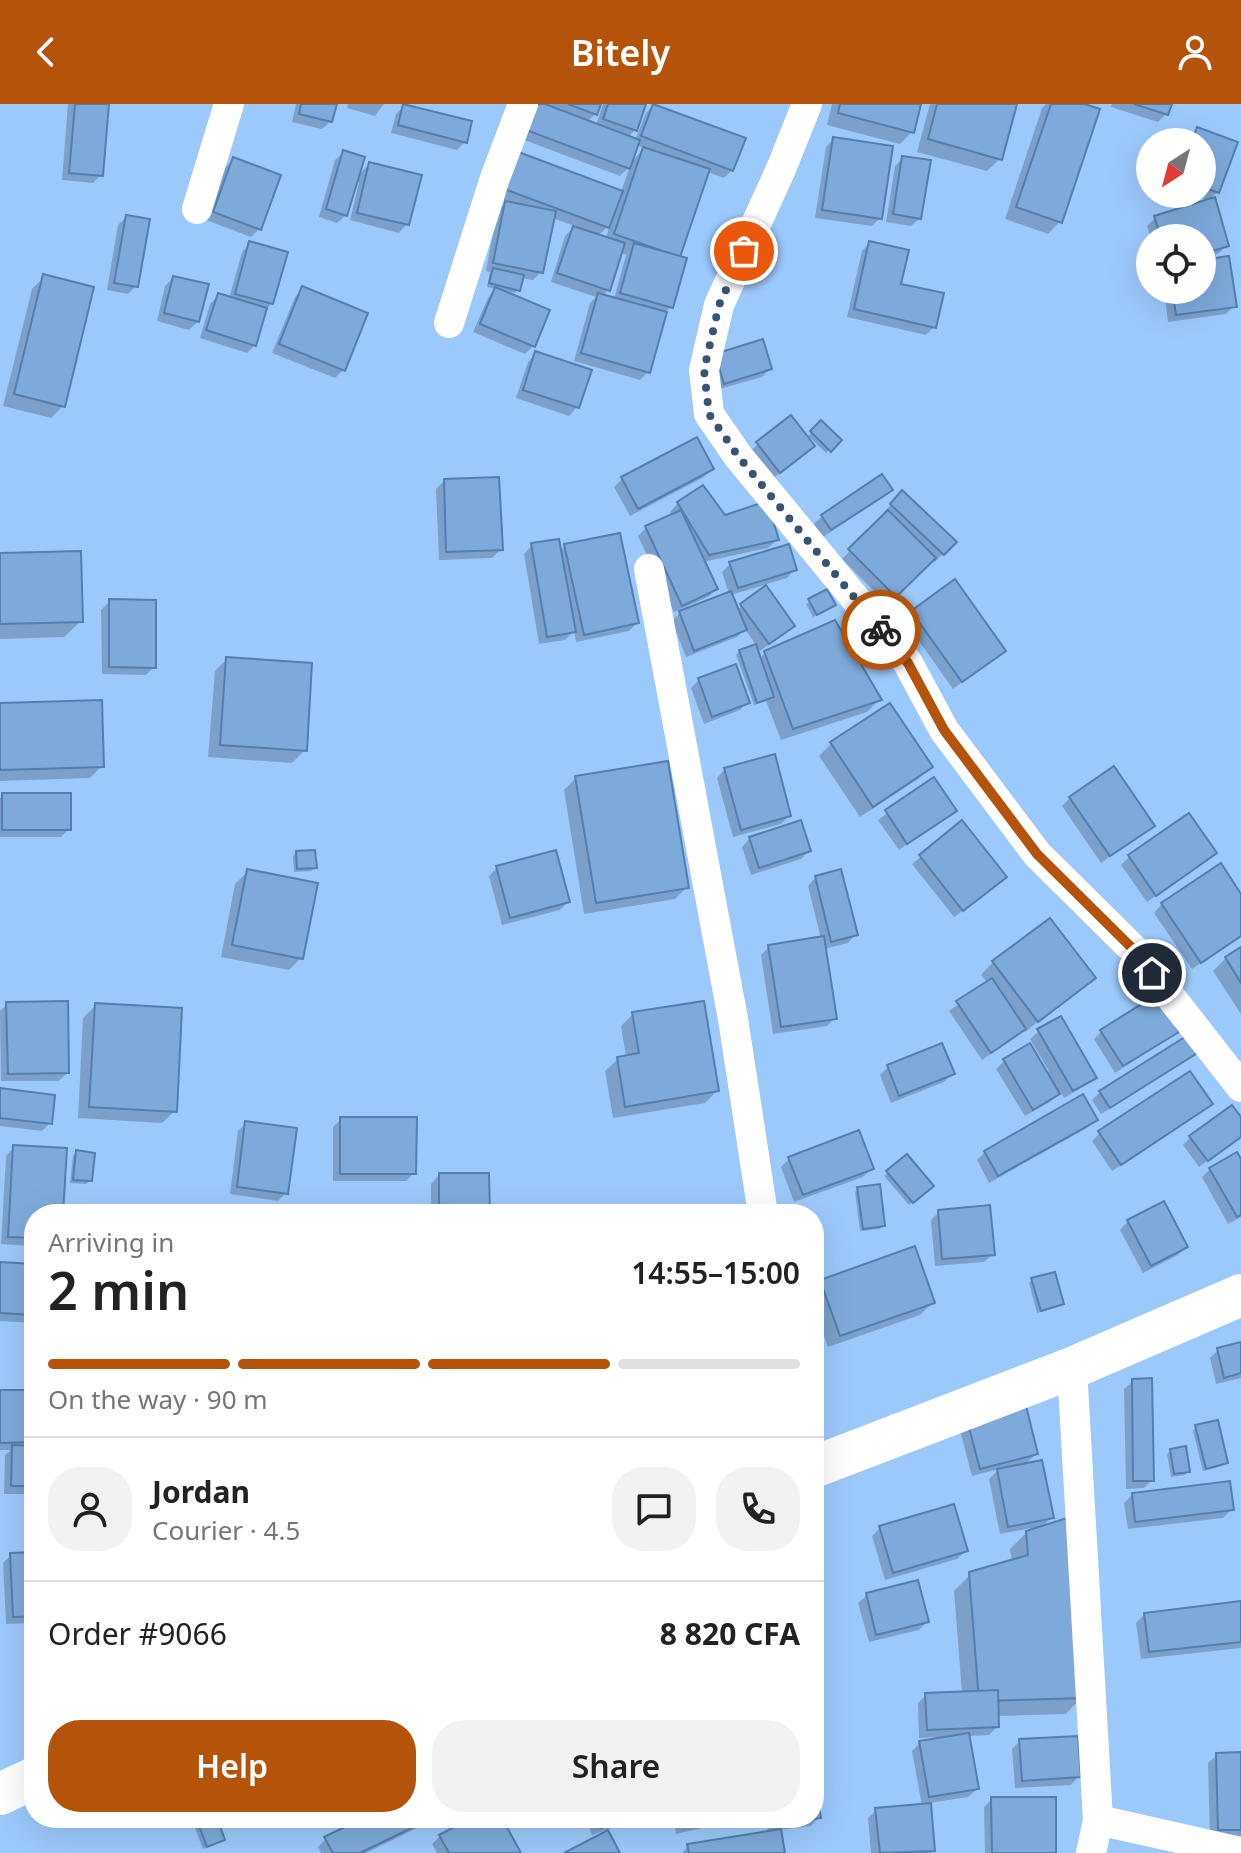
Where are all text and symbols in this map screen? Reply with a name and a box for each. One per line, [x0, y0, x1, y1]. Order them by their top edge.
text: Bitely [571, 28, 670, 77]
icon: back [24, 30, 68, 74]
icon: person [1173, 30, 1217, 74]
north arrow [1136, 128, 1216, 208]
map controls [1136, 128, 1216, 304]
pin [710, 217, 778, 285]
button: locate [1136, 224, 1216, 304]
icon: bag [722, 229, 766, 273]
courier [841, 590, 921, 670]
icon: bike [859, 608, 903, 652]
pin [1118, 939, 1186, 1007]
icon: home [1130, 951, 1174, 995]
text: Arriving in [48, 1224, 174, 1260]
text: 14:55–15:00 [631, 1252, 800, 1293]
text: 2 min [48, 1254, 189, 1325]
text: On the way · 90 m [48, 1381, 268, 1417]
button: person [48, 1467, 132, 1551]
button: chat [612, 1467, 696, 1551]
button: phone [716, 1467, 800, 1551]
text: Jordan [152, 1471, 250, 1512]
text: Courier · 4.5 [152, 1512, 300, 1548]
text: Order #9066 [48, 1613, 227, 1654]
text: 8 820 CFA [660, 1613, 800, 1654]
button: Help [48, 1720, 416, 1812]
button: Share [432, 1720, 800, 1812]

